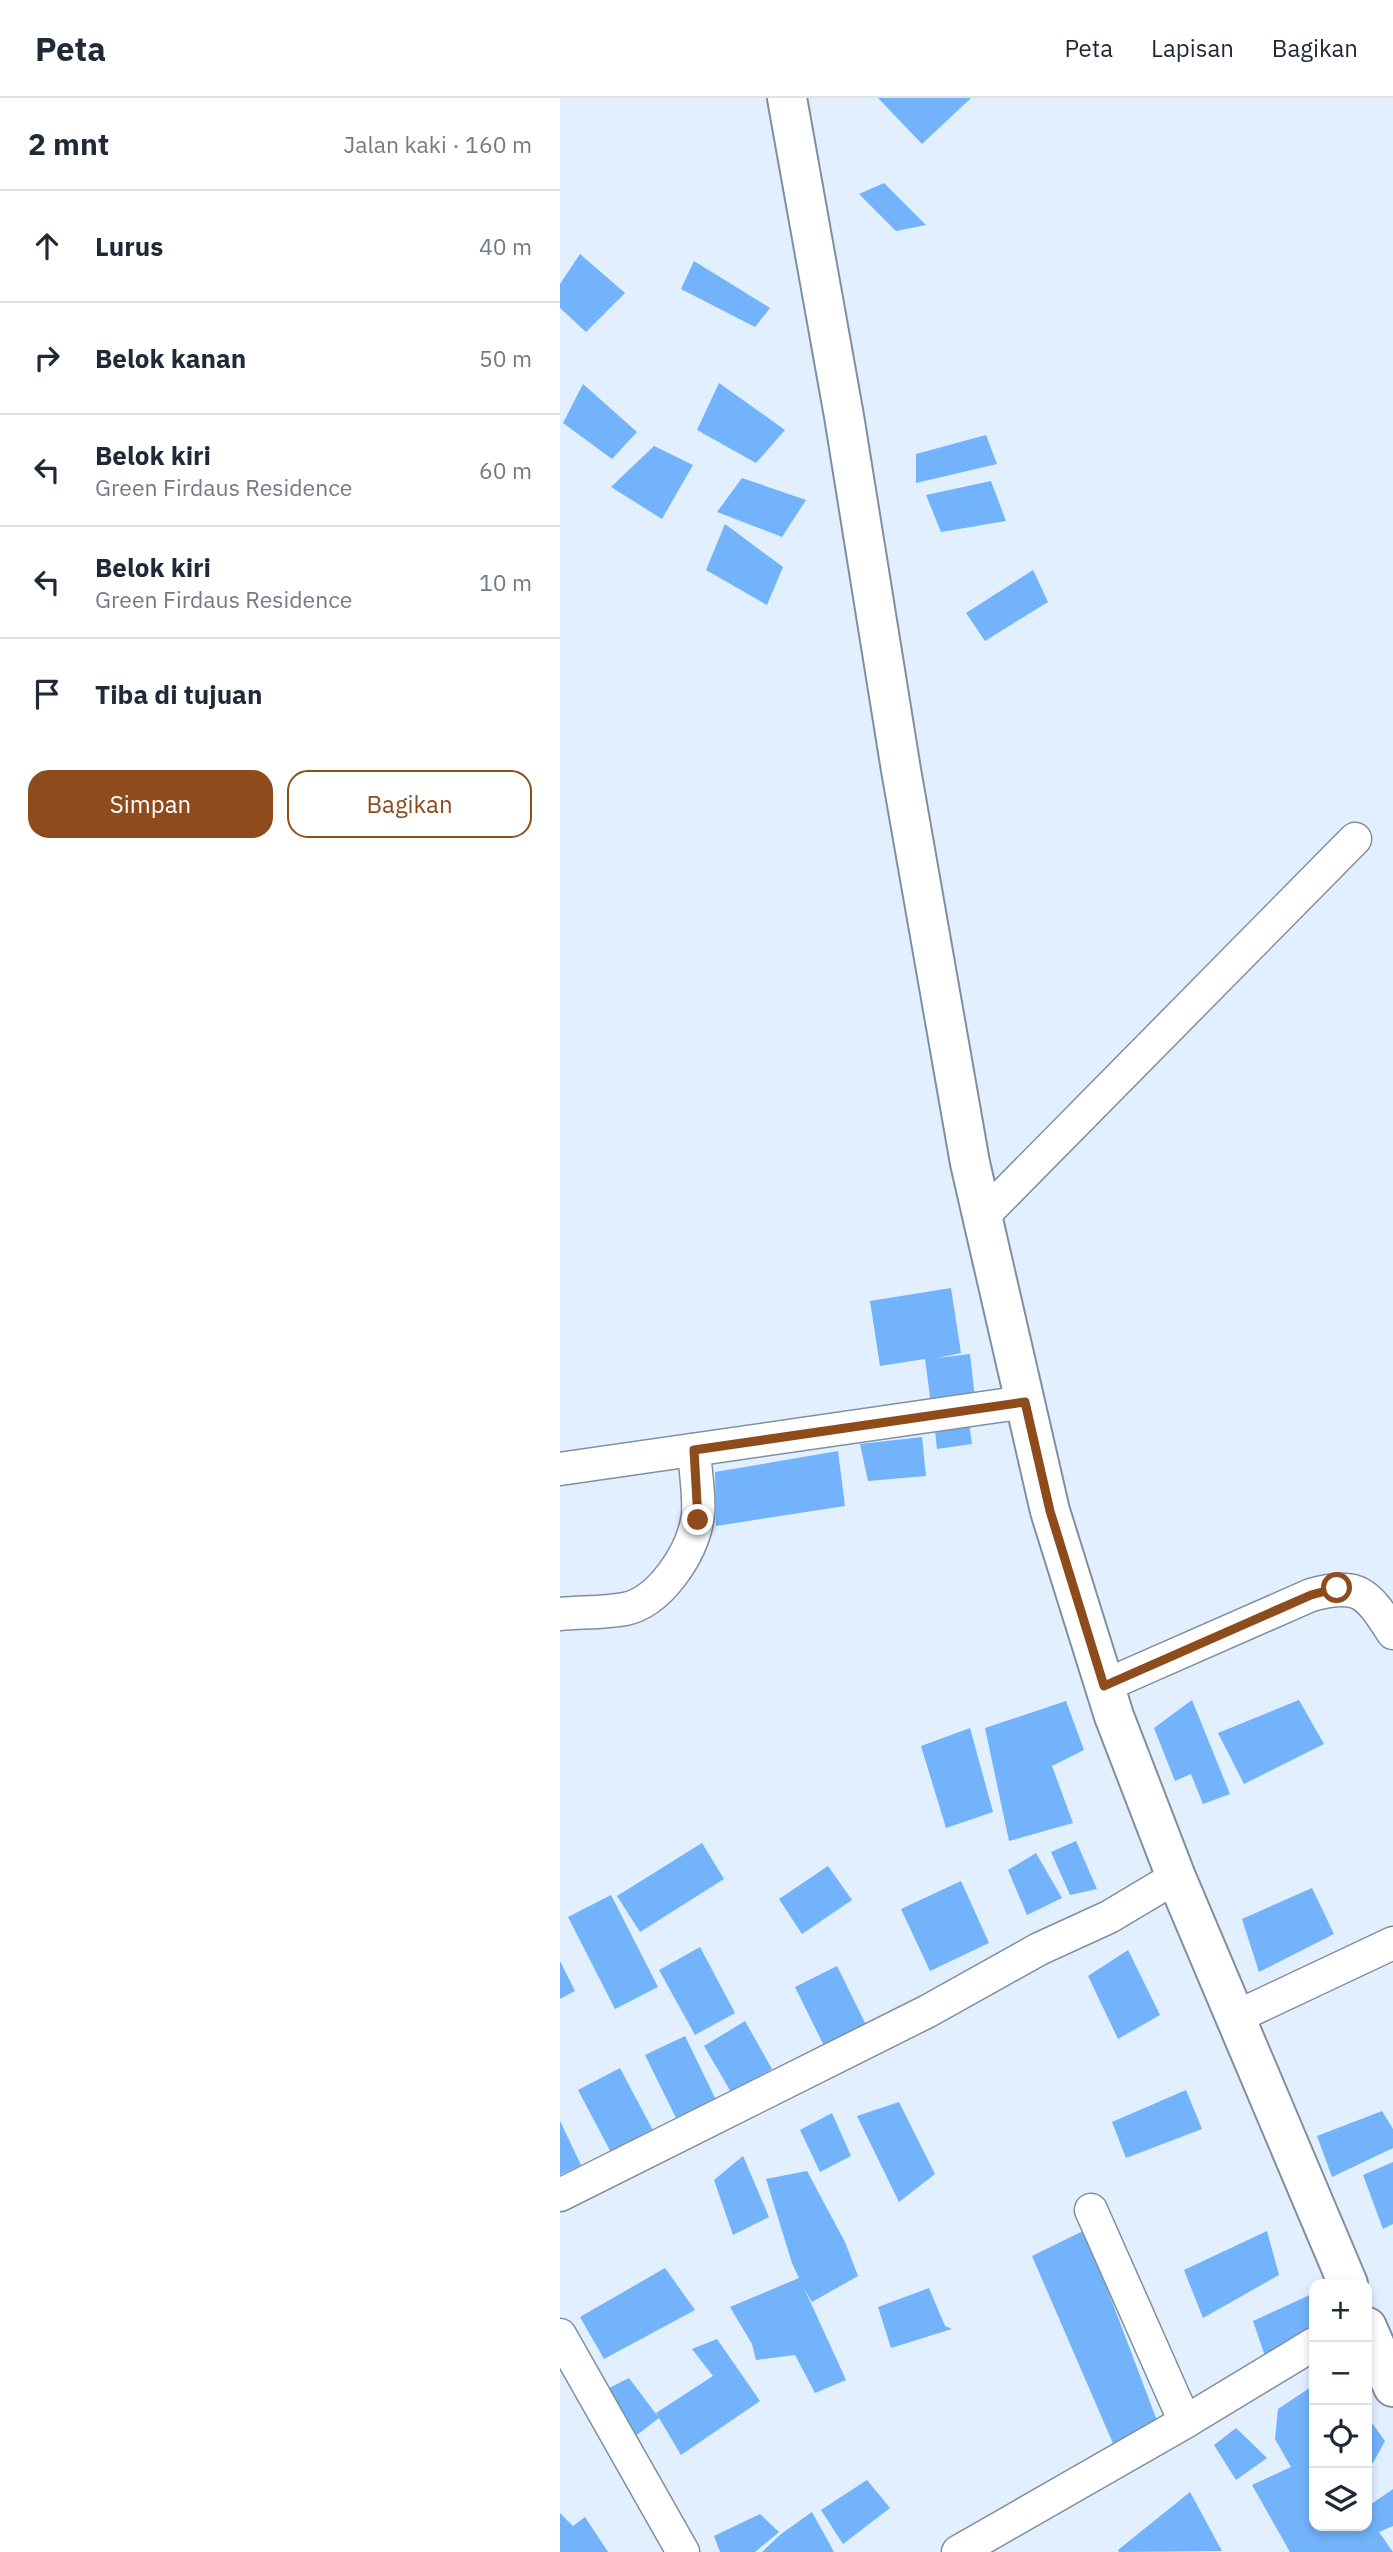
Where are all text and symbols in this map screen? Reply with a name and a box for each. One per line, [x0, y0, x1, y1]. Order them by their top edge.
text: Peta [35, 27, 106, 70]
text: Peta [1065, 32, 1113, 64]
text: Lapisan [1151, 32, 1234, 64]
text: Bagikan [1272, 32, 1358, 64]
text: 2 mnt [28, 124, 109, 163]
text: Jalan kaki · 160 m [344, 129, 532, 159]
icon: ahead [28, 227, 66, 265]
text: Lurus [95, 229, 163, 263]
text: 40 m [479, 231, 532, 261]
icon: right [28, 339, 66, 377]
text: Belok kanan [95, 341, 246, 375]
text: 50 m [479, 343, 532, 373]
text: Belok kiri [95, 438, 211, 472]
icon: left [28, 451, 66, 489]
text: 60 m [479, 455, 532, 485]
text: Green Firdaus Residence [95, 472, 352, 502]
text: Belok kiri [95, 550, 211, 584]
icon: left [28, 563, 66, 601]
text: 10 m [479, 567, 532, 597]
text: Green Firdaus Residence [95, 584, 352, 614]
icon: arrive [28, 675, 66, 713]
text: Tiba di tujuan [95, 677, 262, 711]
button: Simpan [28, 770, 273, 838]
button: Bagikan [287, 770, 532, 838]
route end [682, 1504, 713, 1535]
route start [1321, 1572, 1352, 1603]
map controls [1309, 2279, 1372, 2531]
button: + [1309, 2279, 1372, 2342]
button: − [1309, 2342, 1372, 2405]
button: locate [1309, 2405, 1372, 2468]
button: layers [1309, 2468, 1372, 2531]

